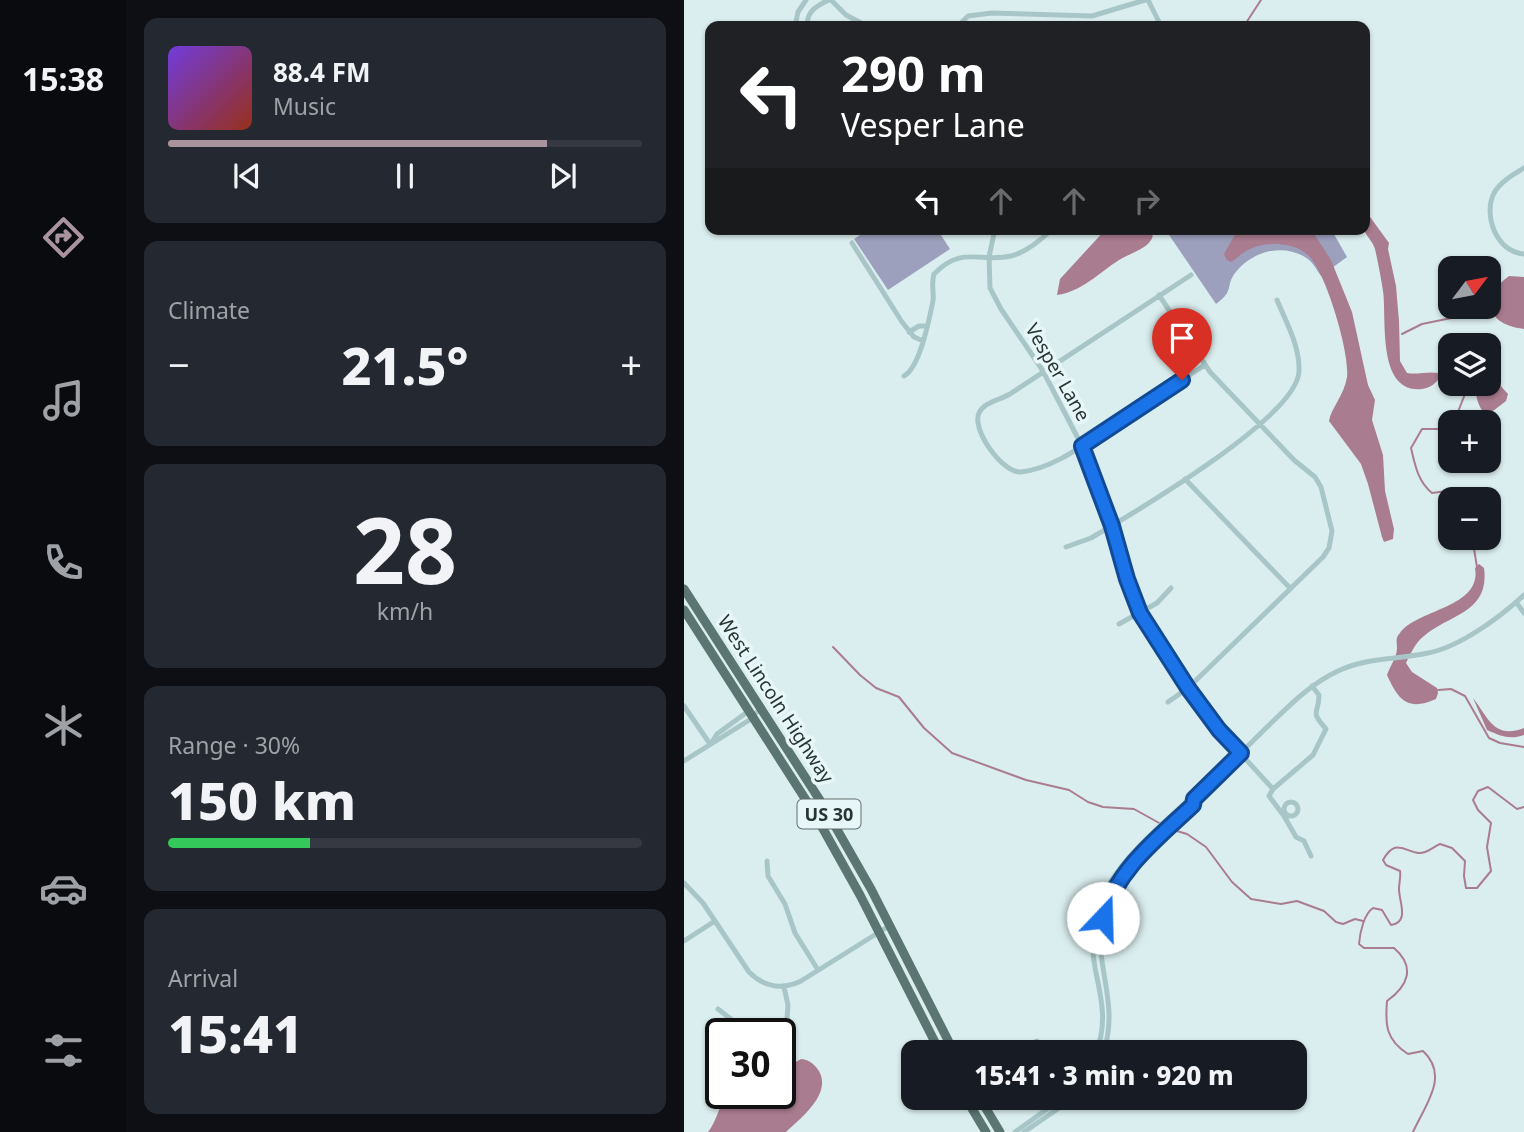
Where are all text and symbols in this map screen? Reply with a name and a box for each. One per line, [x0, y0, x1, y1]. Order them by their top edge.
text: 290 m [841, 40, 986, 106]
icon: left [726, 49, 817, 140]
text: 88.4 FM [273, 54, 370, 90]
text: 15:38 [22, 57, 104, 100]
text: Music [273, 90, 336, 122]
text: Vesper Lane [841, 103, 1025, 146]
icon: previous [228, 157, 266, 195]
icon: pause [386, 157, 424, 195]
icon: next [544, 157, 582, 195]
icon: left [909, 182, 947, 220]
icon: ahead [982, 182, 1020, 220]
icon: ahead [1055, 182, 1093, 220]
icon: right [1128, 182, 1166, 220]
icon: directions [39, 213, 88, 262]
north arrow [1438, 256, 1501, 318]
map controls [1438, 256, 1501, 550]
text: Climate [168, 294, 250, 326]
pin [1152, 308, 1212, 380]
street label: Vesper Lane [1019, 318, 1097, 426]
icon: arrive [1163, 319, 1201, 357]
text: 21.5° [342, 329, 468, 400]
button: layers [1438, 333, 1501, 396]
text: − [168, 338, 190, 390]
text: + [620, 338, 642, 390]
icon: music [39, 376, 88, 425]
button: + [1438, 410, 1501, 473]
text: 28 [353, 487, 457, 611]
button: − [1438, 487, 1501, 550]
icon: phone [39, 538, 88, 587]
text: km/h [377, 595, 433, 627]
street label: West Lincoln Highway [712, 610, 840, 788]
icon: climate [39, 701, 88, 750]
text: Range · 30% [168, 729, 300, 761]
text: 150 km [168, 764, 356, 835]
road number: US 30 [798, 800, 860, 828]
icon: car [39, 864, 88, 913]
position arrow [1066, 881, 1140, 955]
text: Arrival [168, 962, 238, 994]
text: 15:41 [168, 997, 303, 1068]
speed limit sign: 30 [705, 1018, 796, 1109]
icon: filters [39, 1026, 88, 1075]
text: 15:41 · 3 min · 920 m [974, 1057, 1234, 1093]

